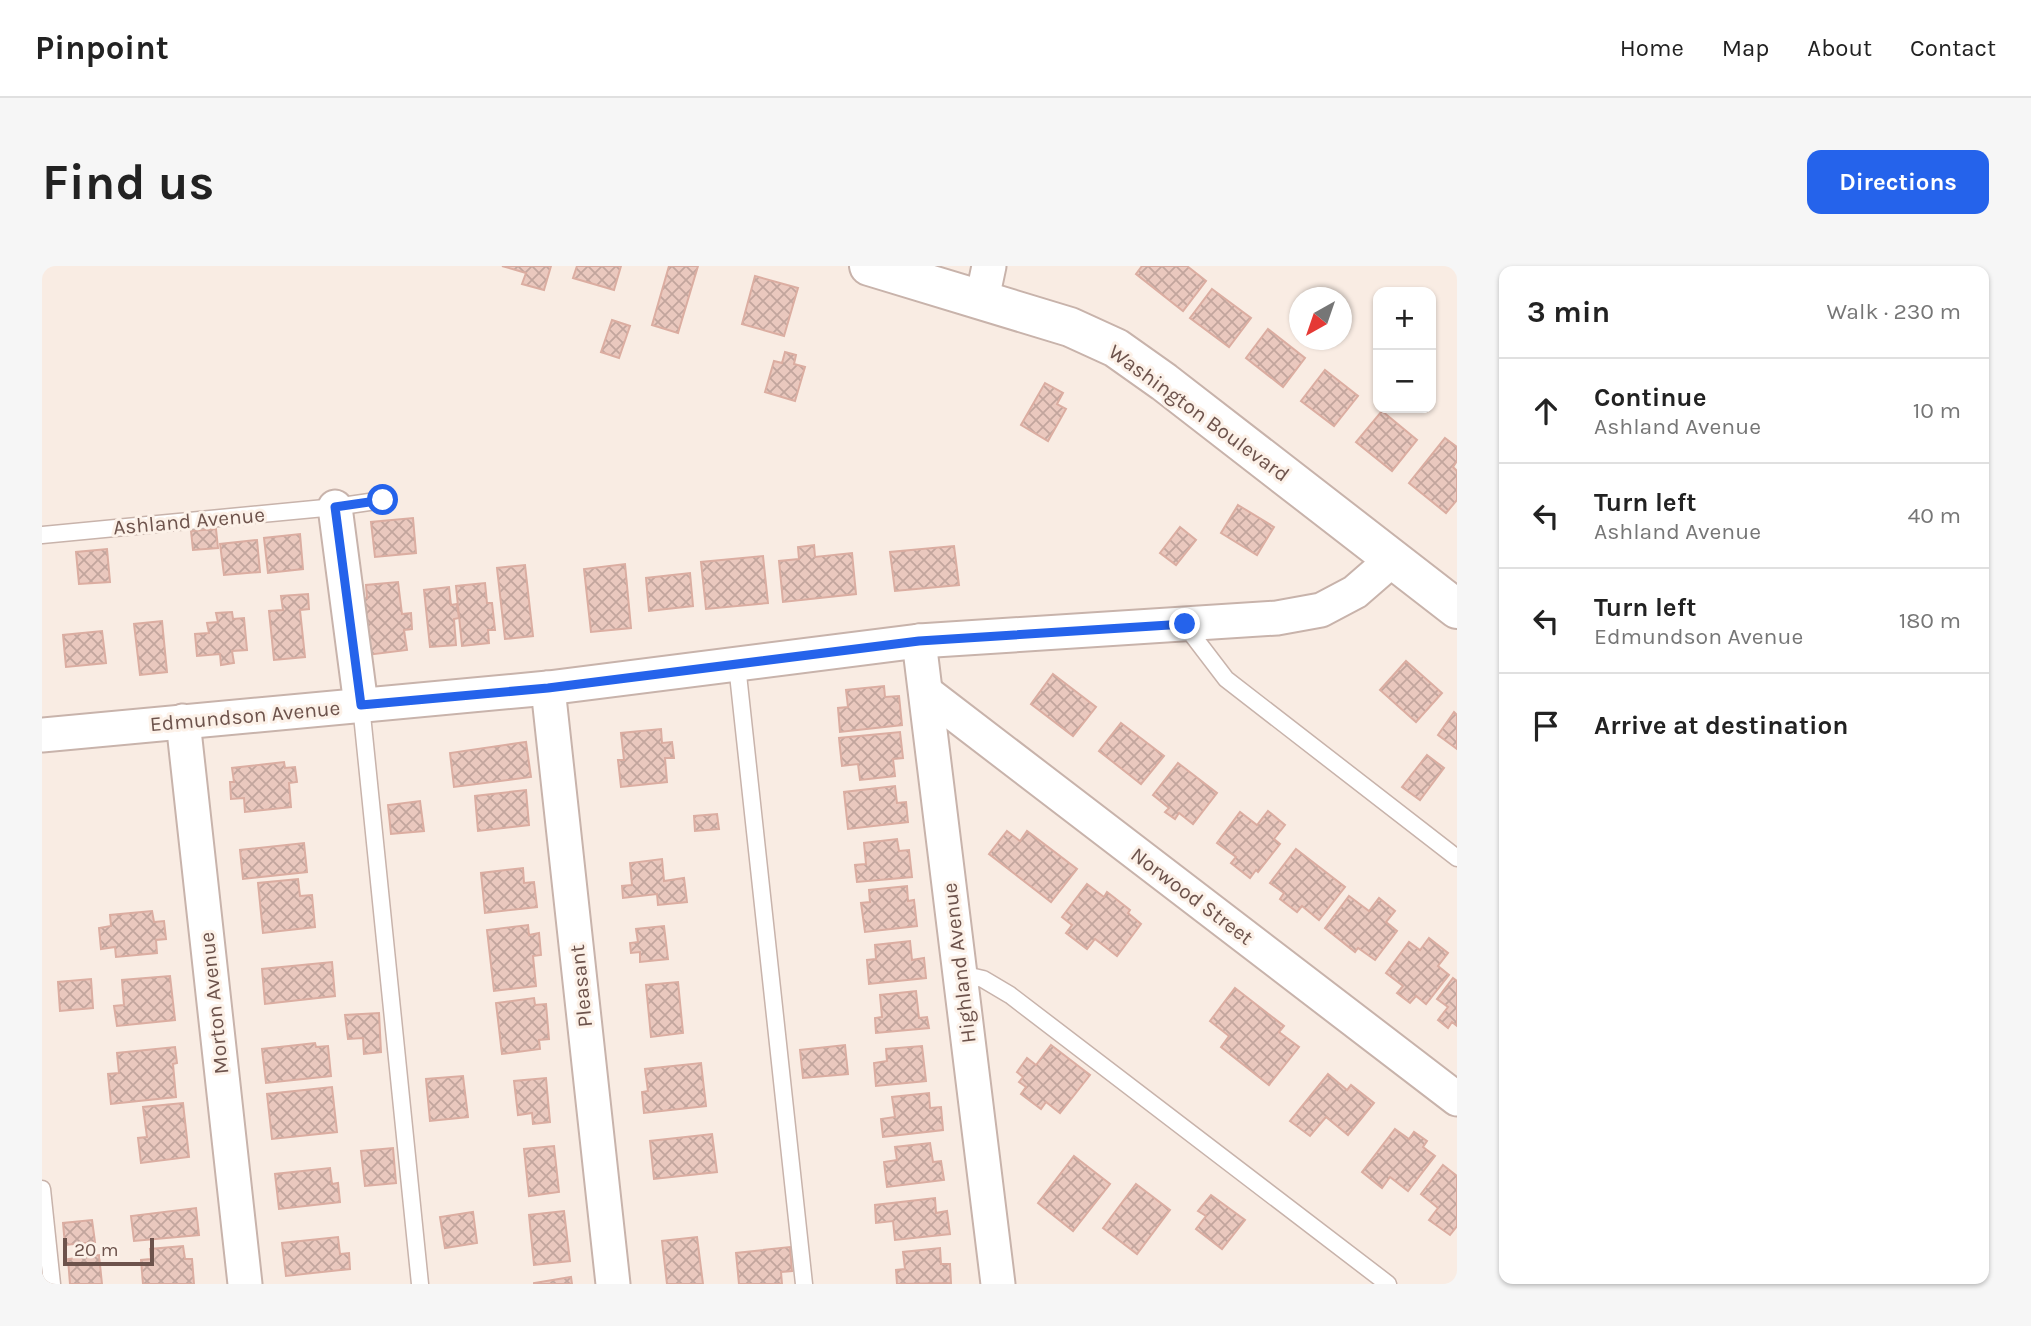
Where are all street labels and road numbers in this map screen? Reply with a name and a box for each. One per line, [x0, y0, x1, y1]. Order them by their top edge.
street label: Washington Boulevard [1104, 339, 1294, 487]
street label: Ashland Avenue [112, 502, 266, 540]
street label: Edmundson Avenue [149, 696, 341, 736]
street label: Norwood Street [1126, 842, 1258, 950]
street label: Highland Avenue [937, 881, 981, 1045]
street label: Morton Avenue [195, 931, 233, 1075]
street label: Pleasant [565, 943, 597, 1029]

